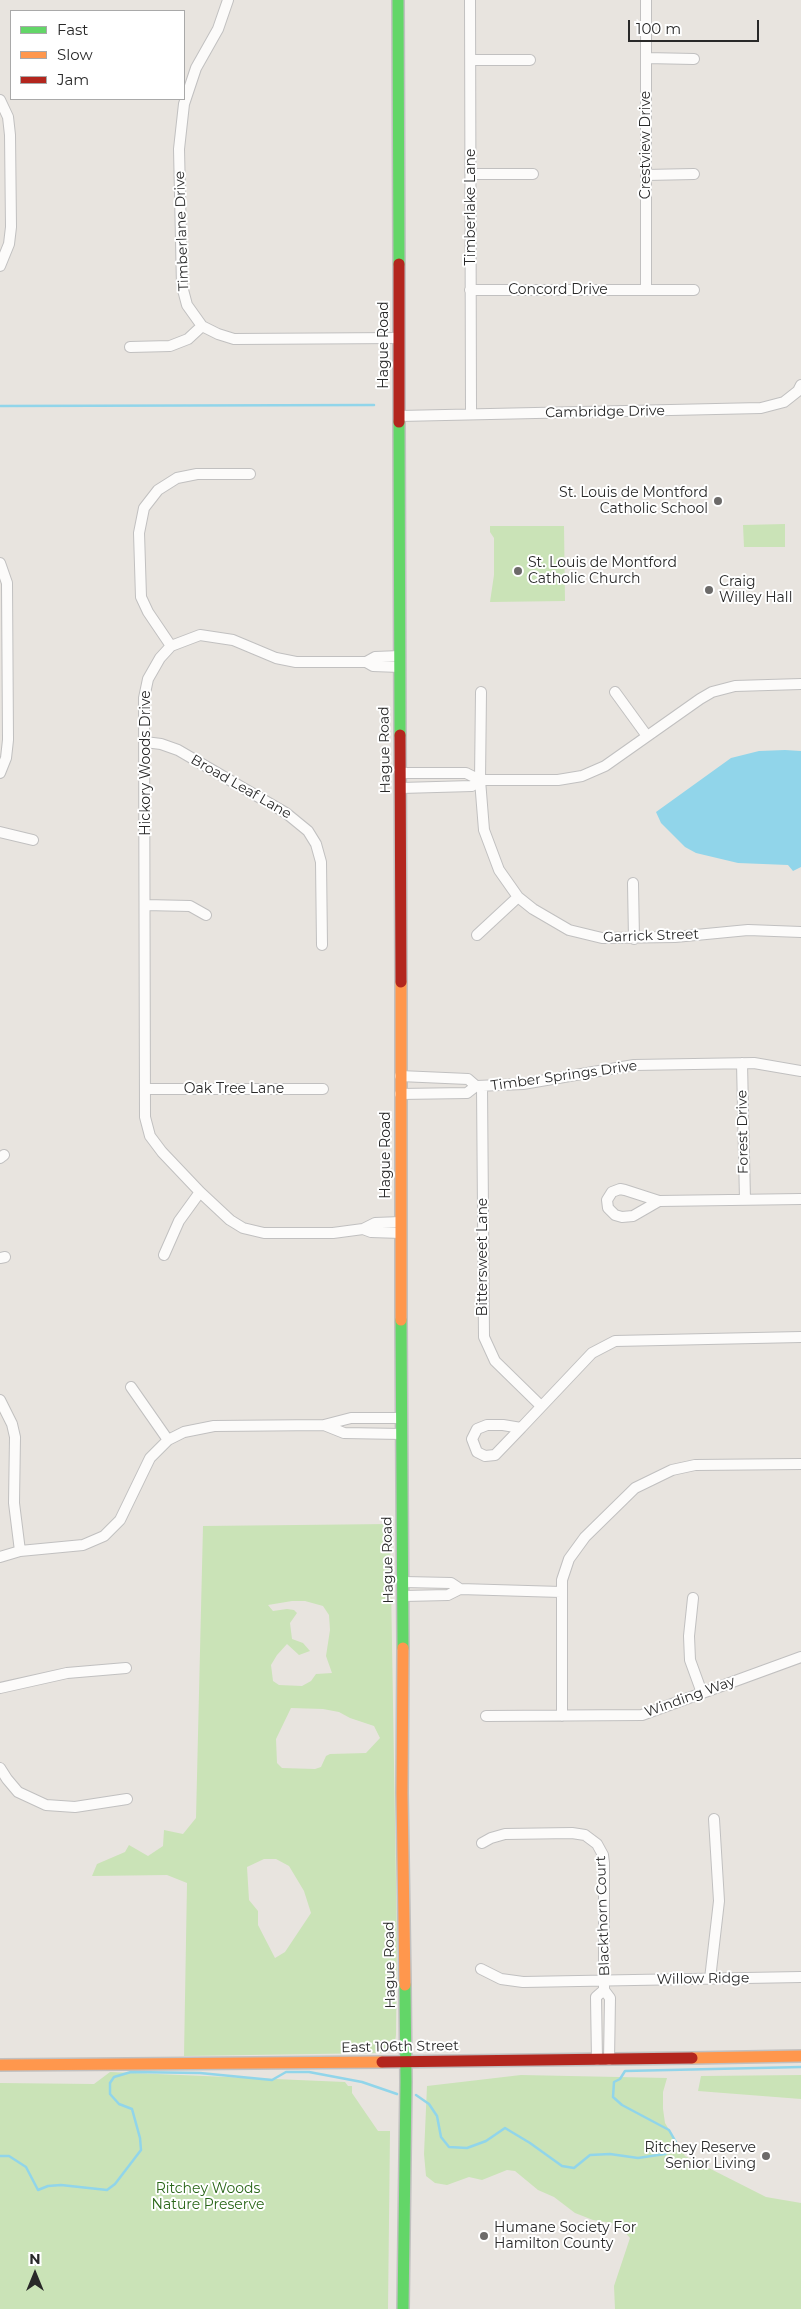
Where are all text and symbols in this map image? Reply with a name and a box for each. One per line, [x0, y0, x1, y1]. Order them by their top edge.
legend [10, 10, 185, 100]
scale bar [631, 10, 762, 42]
text: 100 m [636, 19, 681, 38]
text: Fast [57, 20, 88, 39]
text: Slow [57, 45, 93, 64]
text: Jam [57, 70, 89, 89]
street label: Crestview Drive [638, 91, 654, 199]
street label: Timberlake Lane [463, 149, 479, 265]
street label: Timberlane Drive [172, 171, 192, 291]
street label: Concord Drive [508, 282, 608, 298]
street label: Hague Road [376, 301, 392, 389]
street label: Cambridge Drive [545, 403, 665, 421]
place label: St. Louis de Montford Catholic School [559, 485, 708, 518]
marker: St. Louis de Montford Catholic School [712, 495, 724, 507]
place label: St. Louis de Montford Catholic Church [528, 555, 677, 588]
marker: St. Louis de Montford Catholic Church [512, 565, 524, 577]
place label: Craig Willey Hall [719, 574, 792, 606]
marker: Craig Willey Hall [703, 584, 715, 596]
street label: Hickory Woods Drive [138, 690, 154, 836]
street label: Hague Road [376, 706, 394, 794]
street label: Broad Leaf Lane [188, 751, 294, 823]
street label: Garrick Street [603, 926, 699, 946]
street label: Timber Springs Drive [490, 1057, 638, 1095]
street label: Oak Tree Lane [184, 1081, 284, 1097]
street label: Forest Drive [734, 1090, 752, 1174]
street label: Hague Road [378, 1111, 394, 1199]
street label: Bittersweet Lane [475, 1198, 491, 1316]
street label: Hague Road [379, 1516, 397, 1604]
street label: Winding Way [643, 1673, 737, 1721]
street label: Blackthorn Court [593, 1855, 613, 1977]
street label: Hague Road [381, 1921, 399, 2009]
street label: Willow Ridge [657, 1970, 749, 1988]
street label: East 106th Street [341, 2038, 459, 2056]
place label: Ritchey Reserve Senior Living [644, 2140, 756, 2172]
marker: Ritchey Reserve Senior Living [760, 2150, 772, 2162]
park label: Ritchey Woods Nature Preserve [152, 2181, 264, 2214]
place label: Humane Society For Hamilton County [494, 2220, 636, 2252]
marker: Humane Society For Hamilton County [478, 2230, 490, 2242]
north arrow [10, 2249, 60, 2299]
text: N [29, 2250, 41, 2268]

